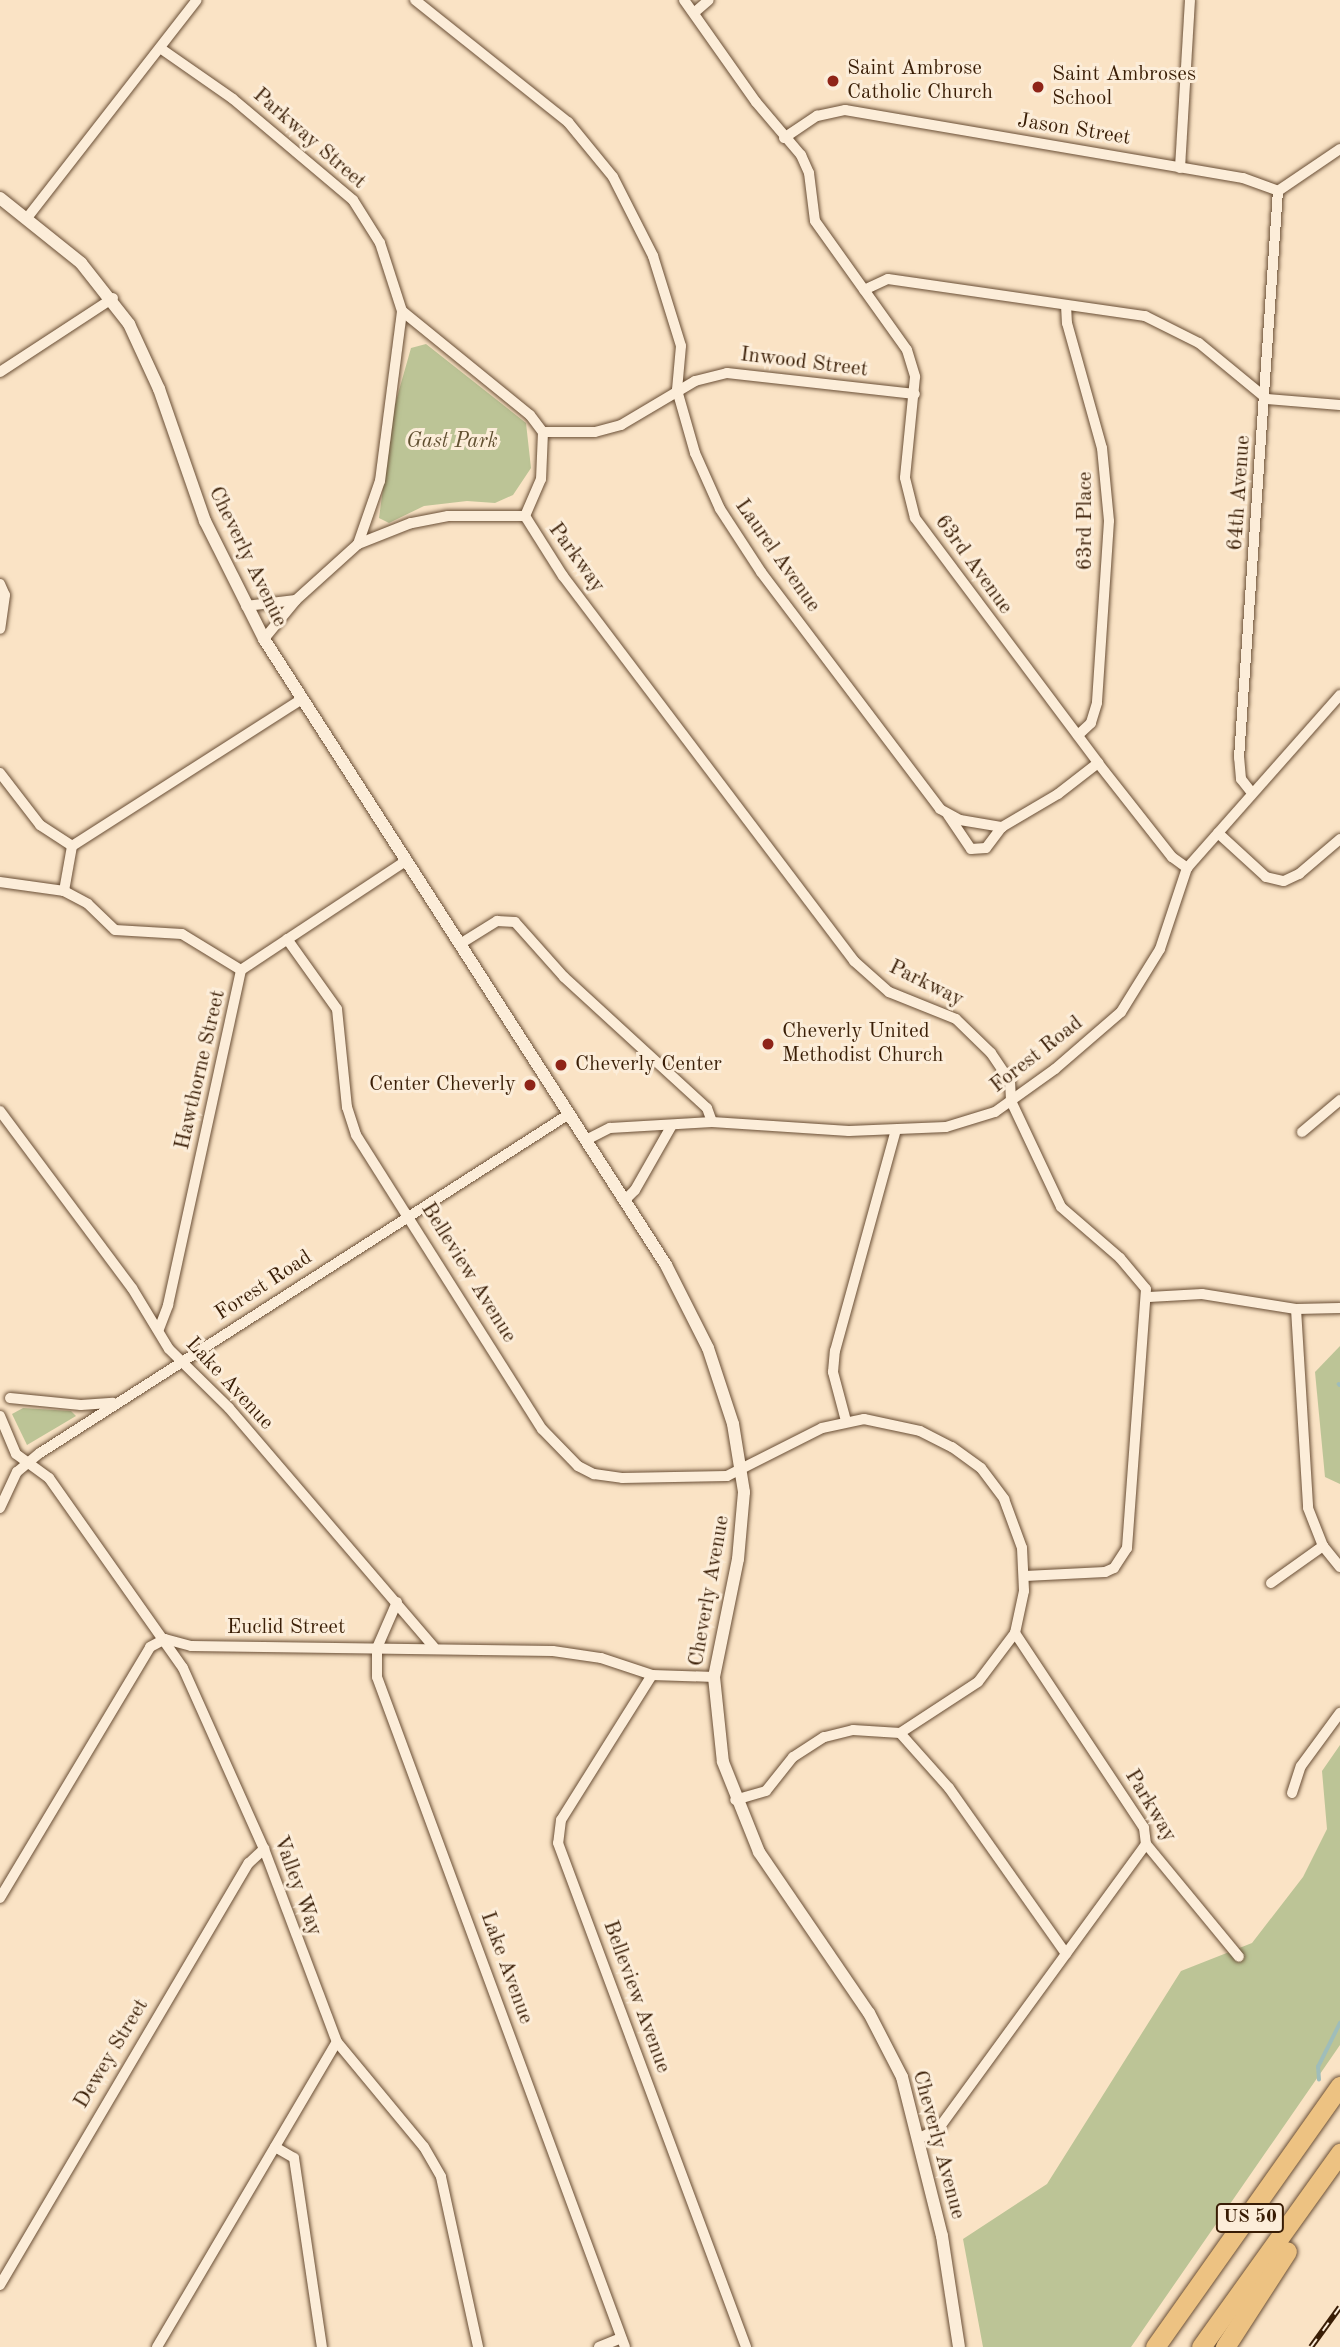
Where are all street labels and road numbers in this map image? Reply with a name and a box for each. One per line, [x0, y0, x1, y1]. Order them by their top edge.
street label: Parkway Street [247, 83, 371, 195]
street label: Jason Street [1016, 109, 1132, 151]
street label: Inwood Street [739, 343, 869, 383]
street label: 64th Avenue [1223, 434, 1257, 552]
street label: 63rd Place [1073, 472, 1099, 570]
street label: Cheverly Avenue [202, 483, 292, 631]
street label: Laurel Avenue [729, 495, 825, 617]
street label: 63rd Avenue [929, 510, 1017, 620]
street label: Parkway [542, 518, 610, 598]
street label: Parkway [885, 955, 967, 1013]
street label: Hawthorne Street [170, 988, 232, 1152]
street label: Forest Road [986, 1011, 1088, 1099]
street label: Belleview Avenue [415, 1198, 521, 1348]
street label: Forest Road [211, 1245, 317, 1327]
street label: Lake Avenue [180, 1332, 278, 1436]
street label: Cheverly Avenue [684, 1514, 736, 1668]
street label: Euclid Street [227, 1615, 345, 1641]
street label: Parkway [1119, 1765, 1181, 1847]
street label: Valley Way [267, 1832, 327, 1940]
street label: Lake Avenue [474, 1908, 538, 2028]
street label: Belleview Avenue [597, 1917, 675, 2077]
street label: Dewey Street [69, 1995, 155, 2113]
street label: Cheverly Avenue [906, 2068, 970, 2222]
road number: US 50 [1215, 2202, 1285, 2234]

